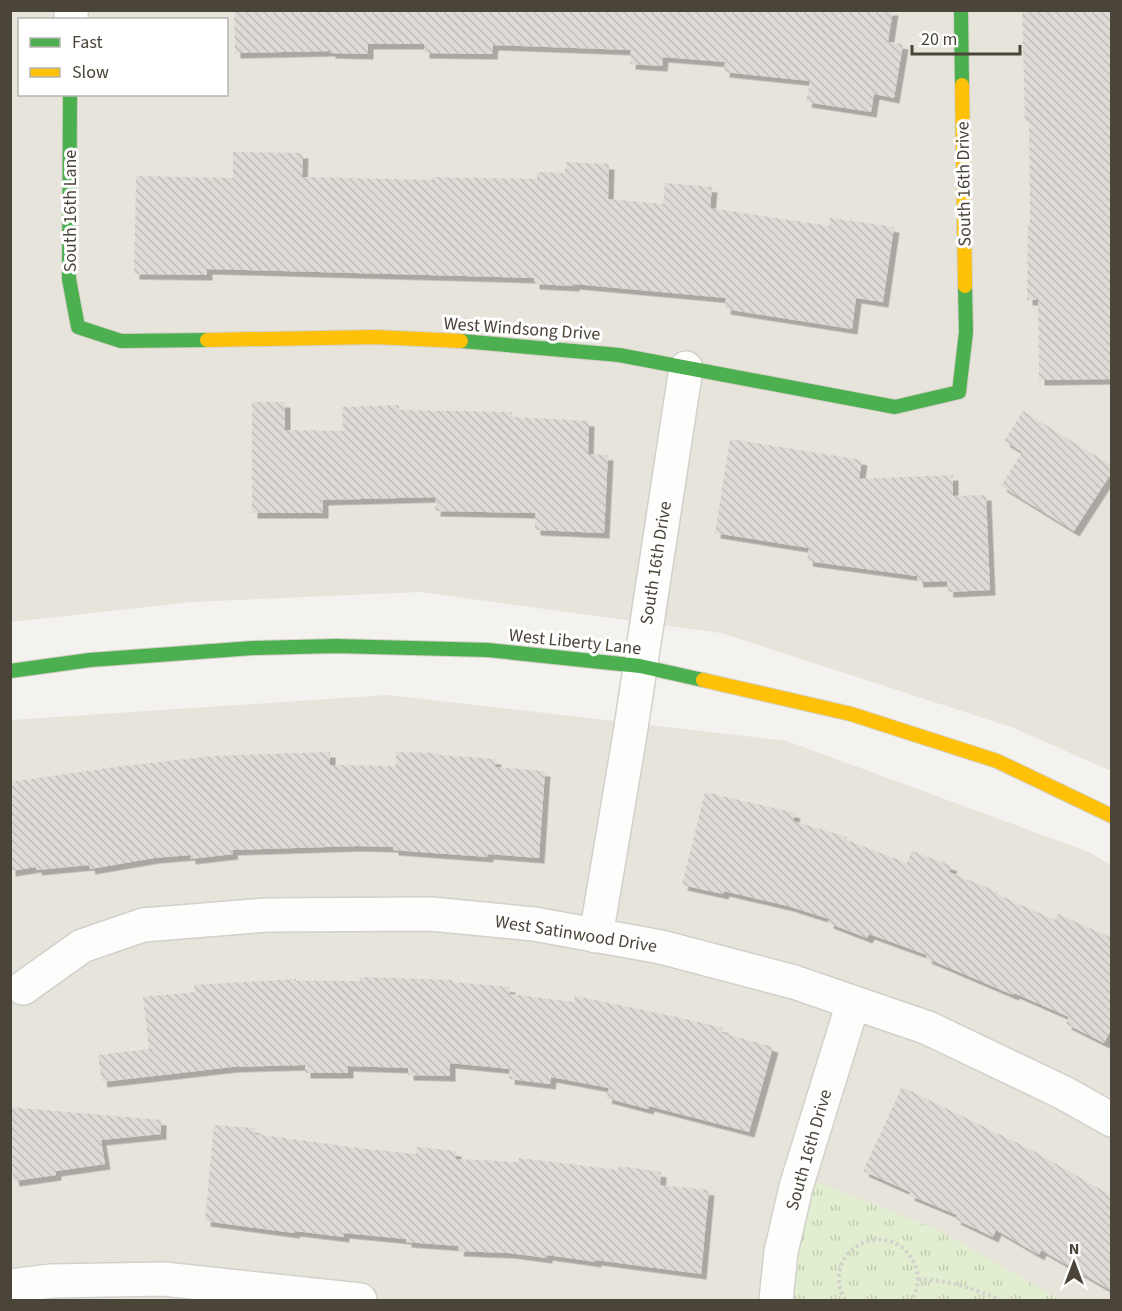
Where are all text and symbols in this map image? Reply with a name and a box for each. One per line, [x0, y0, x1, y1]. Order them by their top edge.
legend [18, 18, 228, 96]
scale bar [912, 18, 1020, 56]
text: 20 m [921, 27, 957, 52]
text: Fast [72, 30, 103, 55]
text: Slow [72, 60, 109, 85]
street label: South 16th Drive [950, 121, 978, 247]
street label: South 16th Lane [58, 150, 83, 272]
street label: West Windsong Drive [443, 311, 601, 347]
street label: South 16th Drive [634, 499, 678, 627]
street label: West Liberty Lane [508, 623, 642, 661]
street label: West Satinwood Drive [493, 909, 659, 959]
street label: South 16th Drive [780, 1086, 838, 1214]
north arrow [1044, 1233, 1104, 1293]
text: N [1069, 1238, 1079, 1260]

